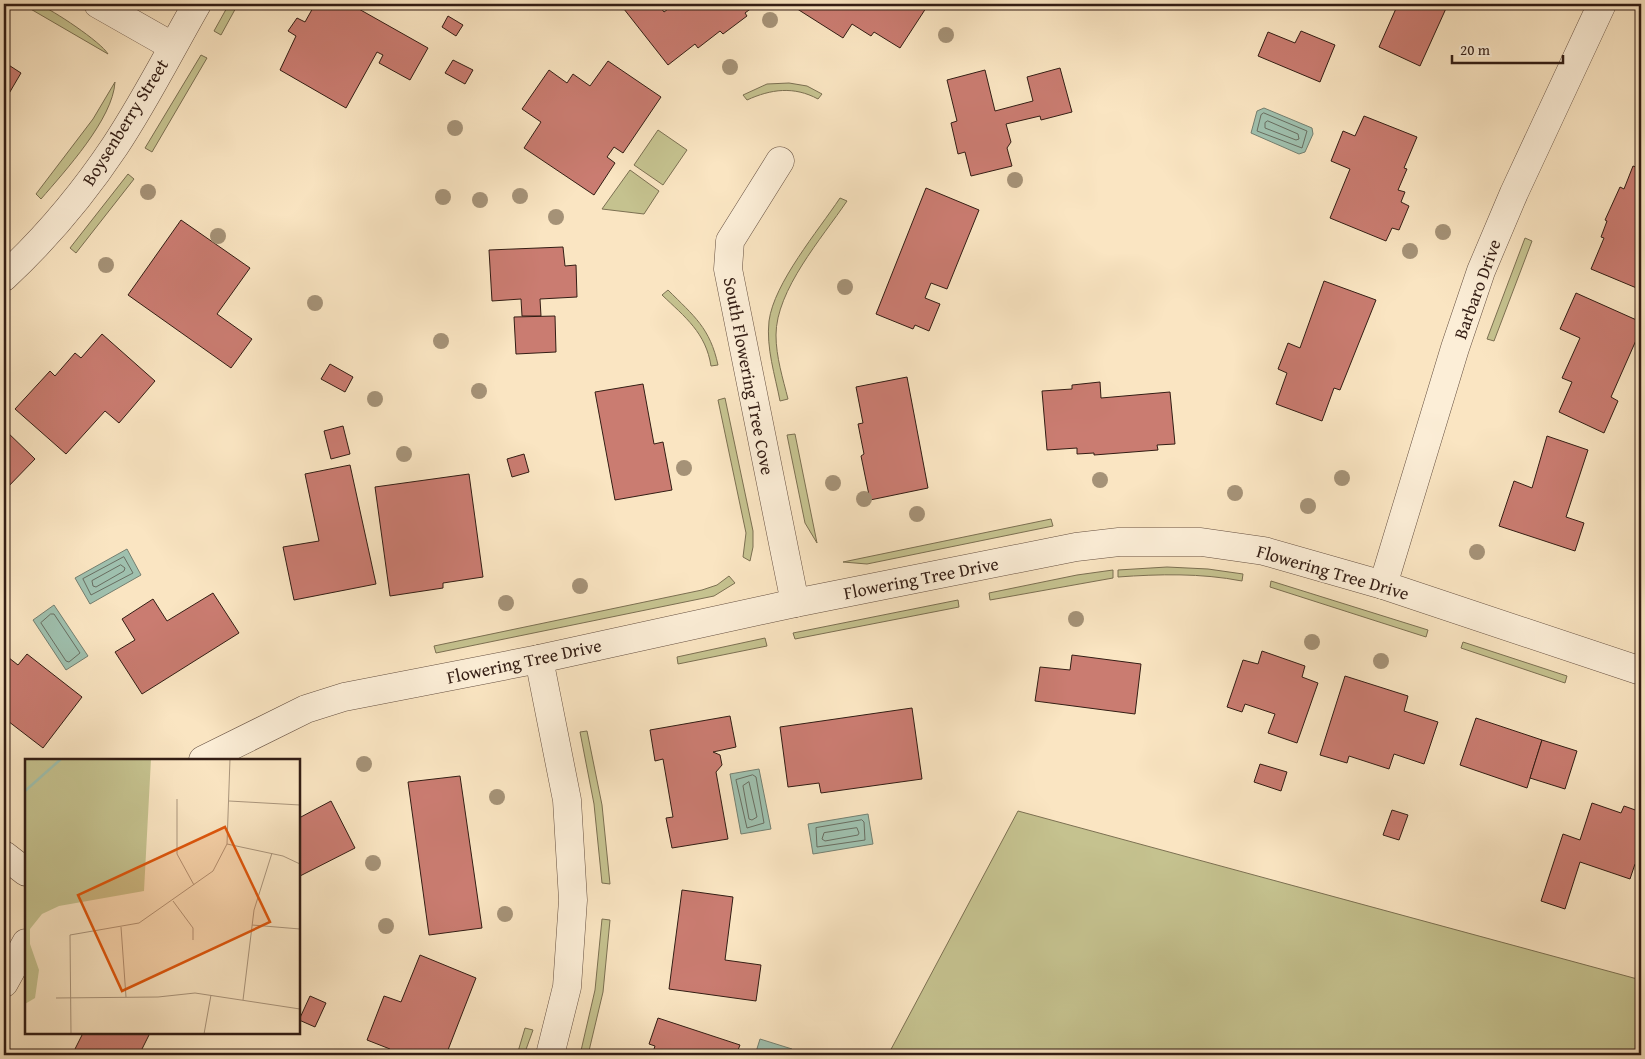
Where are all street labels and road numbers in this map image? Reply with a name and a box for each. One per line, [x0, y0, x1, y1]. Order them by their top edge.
street label: Boysenberry Street [75, 53, 175, 191]
street label: Barbaro Drive [1446, 235, 1508, 343]
street label: South Flowering Tree Cove [717, 275, 781, 477]
street label: Flowering Tree Drive [1254, 537, 1412, 607]
street label: Flowering Tree Drive [841, 550, 1001, 606]
street label: Flowering Tree Drive [444, 631, 604, 691]

